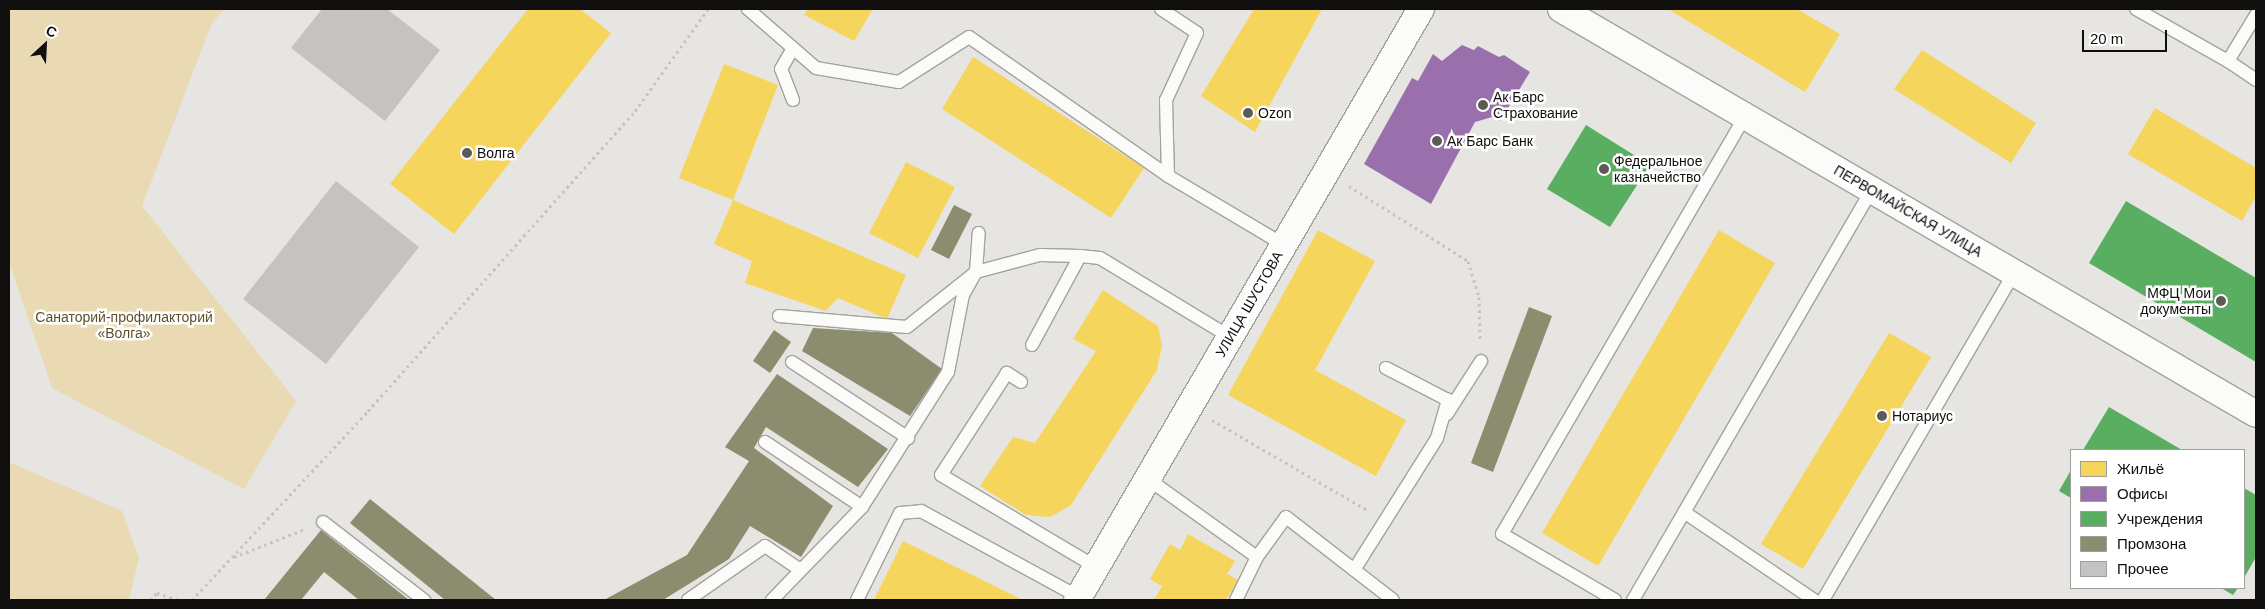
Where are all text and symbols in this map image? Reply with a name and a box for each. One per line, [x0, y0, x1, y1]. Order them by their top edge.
north arrow [20, 20, 70, 70]
scale bar [2085, 20, 2170, 52]
text: С [43, 22, 59, 41]
text: 20 m [2090, 30, 2123, 47]
place label: Ак Барс Страхование [1493, 89, 1578, 121]
marker: Ак Барс Страхование [1477, 99, 1489, 111]
place label: Ozon [1258, 105, 1291, 121]
marker: Ozon [1242, 107, 1254, 119]
place label: Ак Барс Банк [1447, 133, 1533, 149]
marker: Ак Барс Банк [1431, 135, 1443, 147]
place label: Волга [477, 145, 515, 161]
marker: Волга [461, 147, 473, 159]
place label: Федеральное казначейство [1614, 153, 1702, 186]
street label: ПЕРВОМАЙСКАЯ УЛИЦА [1831, 162, 1985, 260]
marker: Федеральное казначейство [1598, 163, 1610, 175]
street label: УЛИЦА ШУСТОВА [1212, 248, 1286, 360]
place label: МФЦ Мои документы [2140, 285, 2211, 318]
marker: МФЦ Мои документы [2215, 295, 2227, 307]
park label: Санаторий-профилакторий «Волга» [35, 309, 213, 342]
place label: Нотариус [1892, 408, 1953, 424]
marker: Нотариус [1876, 410, 1888, 422]
legend [2070, 449, 2245, 589]
text: Жильё [2117, 460, 2164, 477]
text: Офисы [2117, 485, 2168, 502]
text: Учреждения [2117, 510, 2203, 527]
text: Промзона [2117, 535, 2186, 552]
text: Прочее [2117, 560, 2169, 577]

